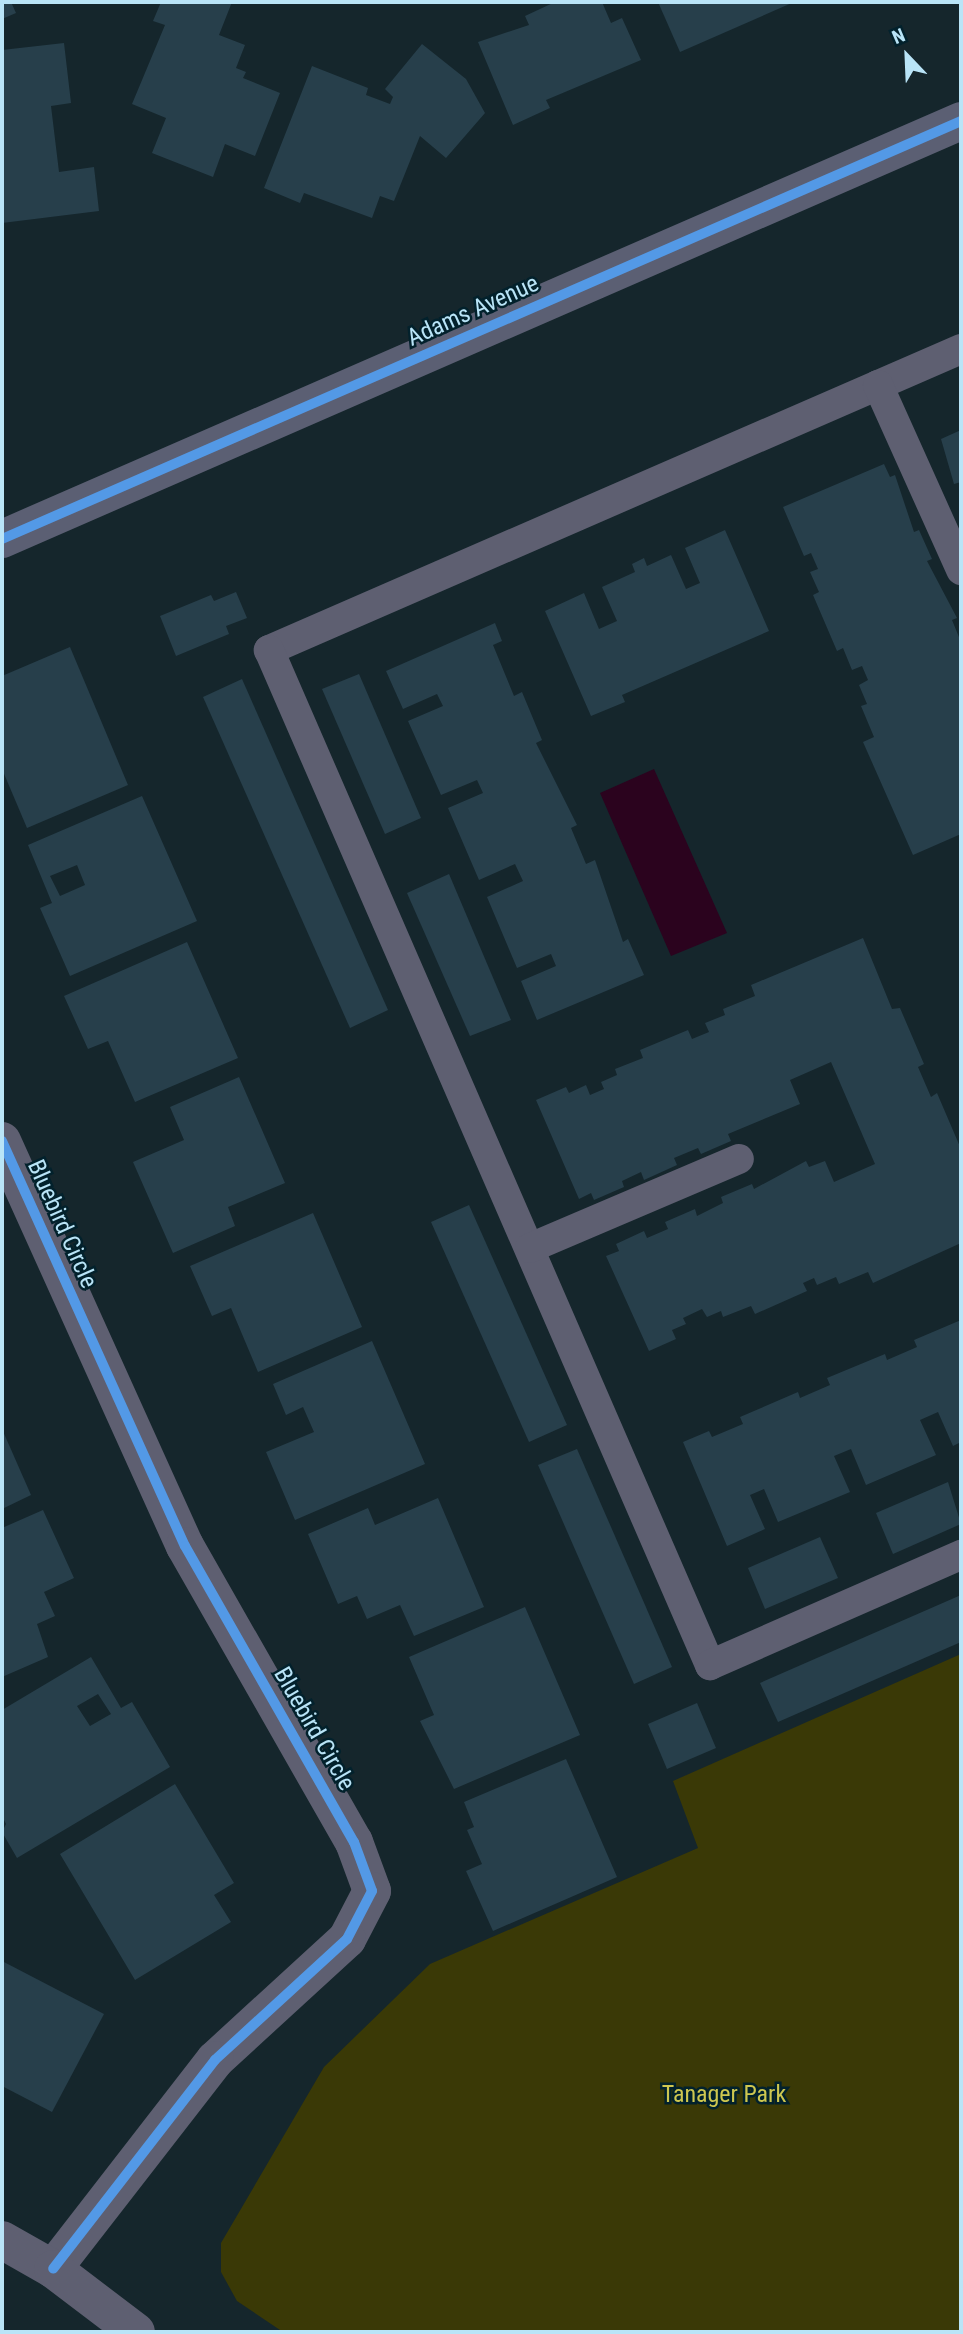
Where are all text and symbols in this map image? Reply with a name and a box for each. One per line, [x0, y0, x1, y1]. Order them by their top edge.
north arrow [872, 21, 942, 91]
text: N [889, 23, 908, 49]
street label: Adams Avenue [403, 269, 543, 353]
street label: Bluebird Circle [21, 1155, 103, 1293]
street label: Bluebird Circle [267, 1662, 361, 1796]
park label: Tanager Park [662, 2081, 786, 2109]

